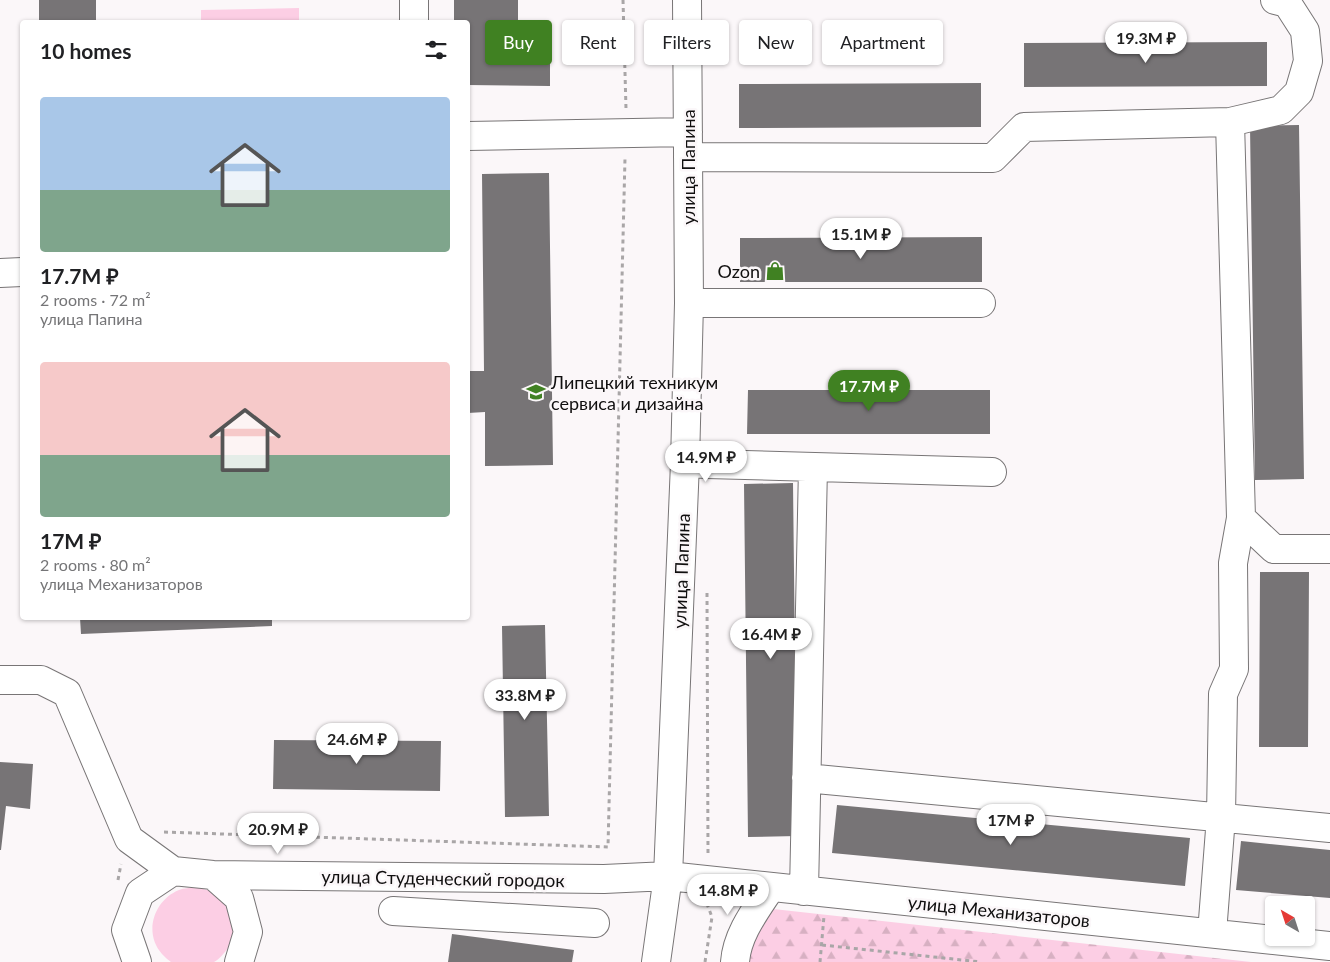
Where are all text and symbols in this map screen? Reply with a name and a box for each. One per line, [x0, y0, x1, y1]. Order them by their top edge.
chip: Buy [485, 20, 552, 65]
chip: Rent [562, 20, 634, 65]
chip: Filters [644, 20, 729, 65]
chip: New [739, 20, 812, 65]
chip: Apartment [822, 20, 943, 65]
pin: 19.3M ₽ [1100, 22, 1192, 64]
text: 19.3M ₽ [1116, 28, 1176, 47]
icon: filters [422, 36, 450, 64]
text: 10 homes [40, 38, 131, 63]
street label: улица Папина [677, 109, 699, 225]
icon: home [200, 130, 290, 220]
pin: 15.1M ₽ [815, 218, 907, 260]
text: 15.1M ₽ [831, 224, 891, 243]
place label: Ozon [718, 260, 760, 282]
shop icon: Ozon [764, 260, 786, 282]
text: 17.7M ₽ [40, 263, 119, 288]
text: 2 rooms · 72 m² [40, 290, 151, 309]
text: улица Папина [40, 309, 142, 328]
pin: 17.7M ₽ [823, 370, 915, 412]
place label: Липецкий техникум сервиса и дизайна [550, 371, 718, 414]
text: 17.7M ₽ [839, 376, 899, 395]
school or university icon: Липецкий техникум сервиса и дизайна [525, 381, 547, 403]
icon: home [200, 395, 290, 485]
pin: 14.9M ₽ [660, 440, 752, 483]
text: 14.9M ₽ [676, 447, 736, 466]
street label: улица Папина [668, 513, 694, 629]
text: 17M ₽ [40, 528, 102, 553]
text: 2 rooms · 80 m² [40, 555, 151, 574]
text: улица Механизаторов [40, 574, 203, 593]
pin: 16.4M ₽ [725, 618, 817, 660]
text: 16.4M ₽ [741, 624, 801, 643]
pin: 33.8M ₽ [479, 678, 571, 721]
text: 33.8M ₽ [495, 685, 555, 704]
pin: 24.6M ₽ [311, 722, 403, 765]
text: 24.6M ₽ [327, 729, 387, 748]
pin: 17M ₽ [976, 804, 1046, 846]
text: 17M ₽ [988, 810, 1034, 829]
pin: 20.9M ₽ [232, 812, 324, 855]
text: 20.9M ₽ [248, 819, 308, 838]
street label: улица Студенческий городок [321, 865, 565, 891]
pin: 14.8M ₽ [682, 874, 774, 916]
text: 14.8M ₽ [698, 880, 758, 899]
street label: улица Механизаторов [907, 890, 1091, 932]
north arrow [1265, 896, 1315, 946]
map controls [1265, 896, 1315, 946]

